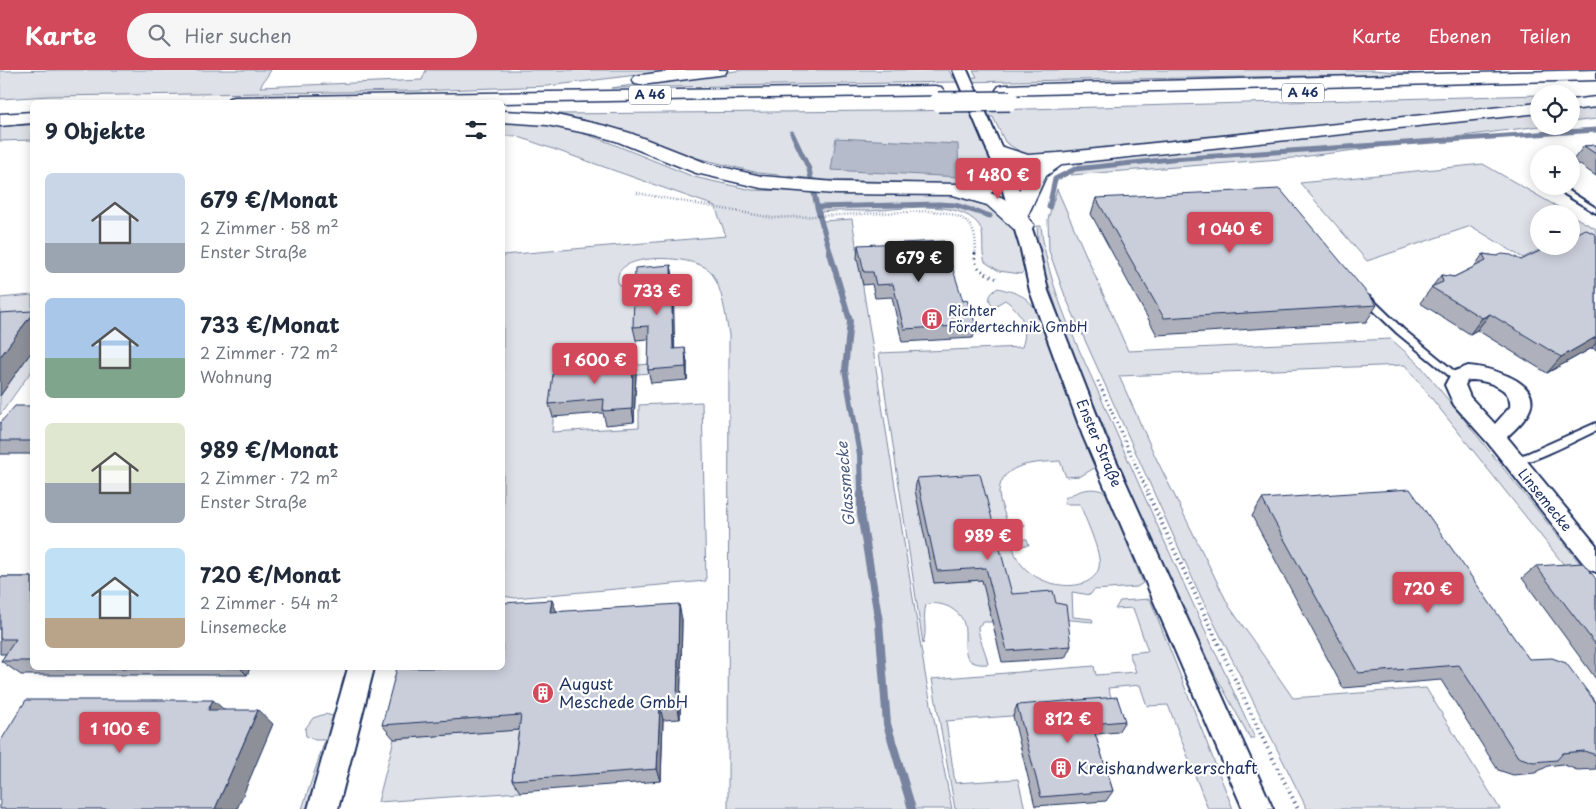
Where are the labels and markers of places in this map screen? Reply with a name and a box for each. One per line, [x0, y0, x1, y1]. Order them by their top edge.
pin: 1 480 € [952, 158, 1044, 200]
pin: 1 040 € [1184, 212, 1276, 254]
pin: 679 € [884, 240, 954, 283]
pin: 733 € [622, 274, 692, 316]
place label: Richter Fördertechnik GmbH [948, 300, 1088, 337]
building icon: Richter Fördertechnik GmbH [920, 307, 944, 331]
pin: 1 600 € [549, 342, 641, 385]
pin: 989 € [953, 518, 1023, 561]
pin: 720 € [1393, 572, 1463, 614]
place label: August Meschede GmbH [559, 671, 688, 713]
building icon: August Meschede GmbH [531, 681, 555, 705]
pin: 812 € [1033, 702, 1103, 744]
pin: 1 100 € [74, 712, 166, 754]
place label: Kreishandwerkerschaft [1077, 755, 1258, 779]
building icon: Kreishandwerkerschaft [1049, 756, 1073, 780]

